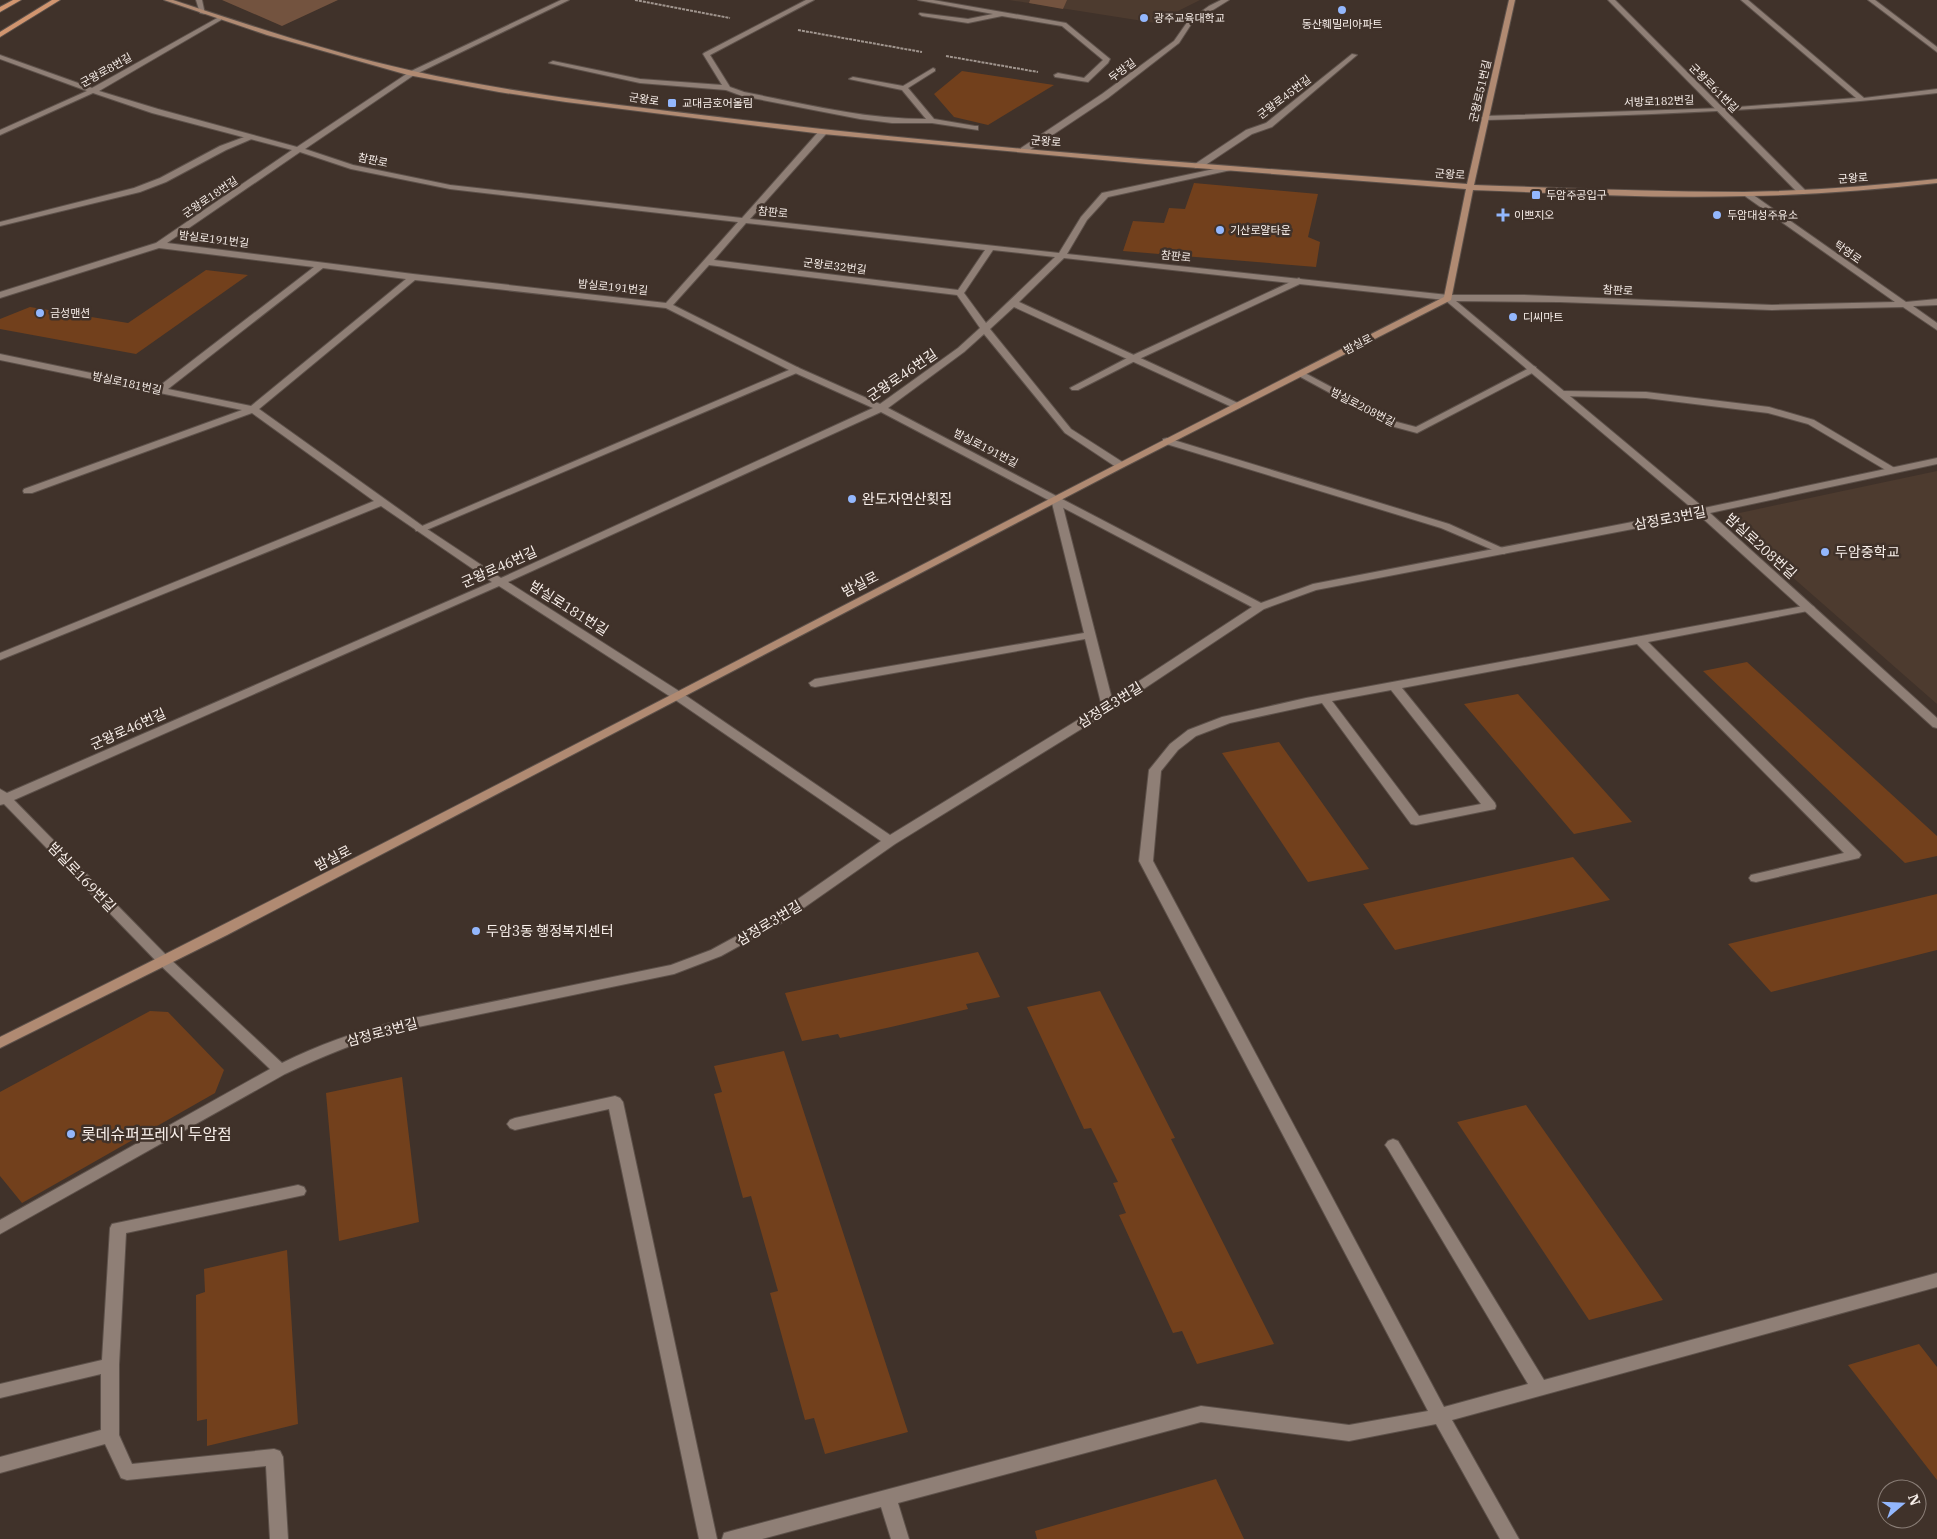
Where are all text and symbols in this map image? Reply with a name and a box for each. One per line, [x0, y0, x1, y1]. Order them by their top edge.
marker: 동산훼밀리아파트 [1336, 4, 1348, 16]
place label: 광주교육대학교 [1154, 11, 1225, 25]
marker: 광주교육대학교 [1138, 12, 1150, 24]
place label: 동산훼밀리아파트 [1302, 17, 1382, 31]
street label: 군왕로8번길 [78, 50, 134, 90]
street label: 두방길 [1106, 55, 1138, 85]
street label: 군왕로51번길 [1466, 58, 1494, 124]
street label: 군왕로61번길 [1686, 60, 1742, 116]
street label: 군왕로45번길 [1254, 72, 1314, 122]
street label: 군왕로 [628, 90, 660, 108]
street label: 서방로182번길 [1624, 93, 1694, 109]
place label: 교대금호어울림 [682, 96, 753, 110]
marker: 교대금호어울림 [666, 97, 678, 109]
street label: 군왕로 [1030, 133, 1062, 149]
street label: 참판로 [357, 150, 389, 170]
street label: 군왕로 [1434, 166, 1466, 182]
street label: 군왕로 [1837, 170, 1869, 186]
street label: 군왕로18번길 [180, 173, 240, 221]
place label: 두암주공입구 [1546, 188, 1607, 202]
marker: 두암주공입구 [1530, 189, 1542, 201]
street label: 참판로 [757, 203, 789, 221]
marker: 이쁘지오 [1496, 208, 1510, 222]
place label: 이쁘지오 [1514, 208, 1554, 222]
place label: 두암대성주유소 [1727, 208, 1798, 222]
marker: 두암대성주유소 [1711, 209, 1723, 221]
place label: 기산로얄타운 [1230, 223, 1291, 237]
marker: 기산로얄타운 [1214, 224, 1226, 236]
street label: 밤실로191번길 [178, 228, 250, 250]
street label: 탁영로 [1832, 238, 1864, 266]
street label: 참판로 [1160, 247, 1192, 265]
street label: 군왕로32번길 [802, 255, 868, 277]
street label: 밤실로191번길 [577, 276, 649, 298]
street label: 참판로 [1602, 282, 1634, 298]
place label: 금성맨션 [50, 306, 90, 320]
marker: 금성맨션 [34, 307, 46, 319]
place label: 디씨마트 [1523, 310, 1563, 324]
marker: 디씨마트 [1507, 311, 1519, 323]
street label: 밤실로 [1341, 331, 1375, 357]
street label: 군왕로46번길 [863, 345, 941, 405]
street label: 밤실로181번길 [91, 369, 163, 397]
street label: 밤실로208번길 [1328, 385, 1398, 429]
street label: 밤실로191번길 [951, 426, 1021, 470]
place label: 완도자연산횟집 [862, 490, 952, 508]
marker: 완도자연산횟집 [846, 493, 858, 505]
street label: 삼정로3번길 [1633, 502, 1707, 534]
street label: 밤실로208번길 [1722, 509, 1800, 583]
street label: 군왕로46번길 [458, 542, 540, 592]
place label: 두암중학교 [1835, 543, 1900, 561]
marker: 두암중학교 [1819, 546, 1831, 558]
street label: 밤실로 [839, 567, 881, 601]
street label: 밤실로181번길 [526, 577, 612, 639]
street label: 삼정로3번길 [1074, 678, 1146, 732]
street label: 군왕로46번길 [87, 704, 169, 754]
street label: 밤실로169번길 [44, 839, 120, 915]
street label: 밤실로 [312, 841, 354, 875]
street label: 삼정로3번길 [733, 897, 805, 949]
place label: 두암3동 행정복지센터 [486, 922, 614, 940]
marker: 두암3동 행정복지센터 [470, 925, 482, 937]
street label: 삼정로3번길 [345, 1014, 419, 1050]
place label: 롯데슈퍼프레시 두암점 [81, 1124, 232, 1144]
marker: 롯데슈퍼프레시 두암점 [65, 1128, 77, 1140]
north arrow [1877, 1479, 1927, 1529]
text: N [1904, 1492, 1925, 1508]

